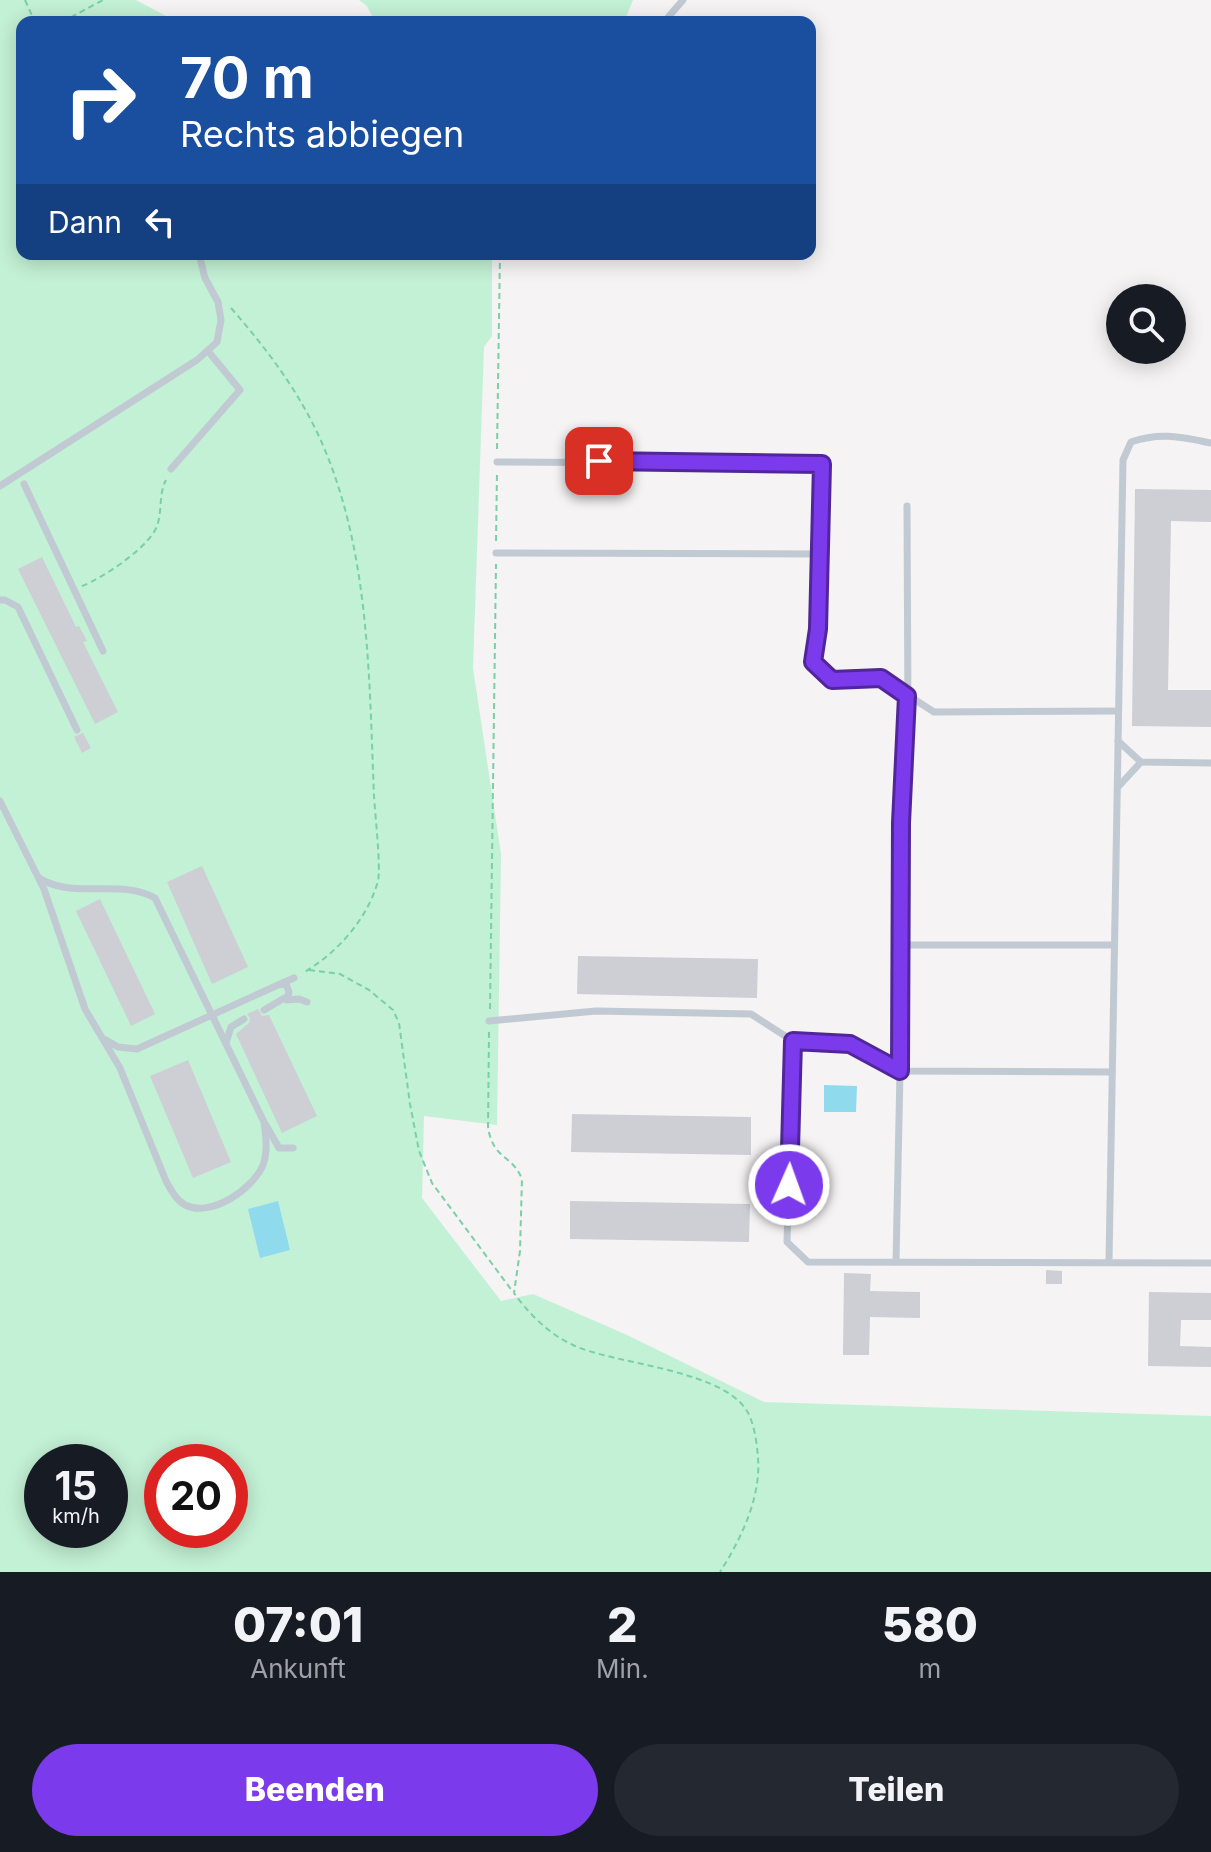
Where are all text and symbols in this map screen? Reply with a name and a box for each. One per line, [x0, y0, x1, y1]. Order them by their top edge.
text: 70 m [180, 44, 314, 112]
icon: right [48, 48, 152, 152]
text: Rechts abbiegen [180, 112, 464, 156]
icon: left [138, 200, 182, 244]
text: Dann [48, 204, 122, 240]
map controls [1106, 284, 1186, 364]
button: search [1106, 284, 1186, 364]
pin [565, 427, 633, 495]
icon: arrive [577, 439, 621, 483]
position arrow [747, 1143, 831, 1227]
speed limit sign: 20 [144, 1444, 248, 1548]
text: 15 [55, 1461, 97, 1510]
text: km/h [52, 1504, 100, 1528]
text: 07:01 [233, 1595, 363, 1654]
text: 2 [607, 1595, 638, 1654]
text: 580 [882, 1595, 978, 1654]
text: Ankunft [250, 1653, 346, 1684]
text: Min. [596, 1653, 649, 1684]
text: m [918, 1653, 941, 1684]
button: Beenden [32, 1744, 598, 1836]
button: Teilen [614, 1744, 1179, 1836]

